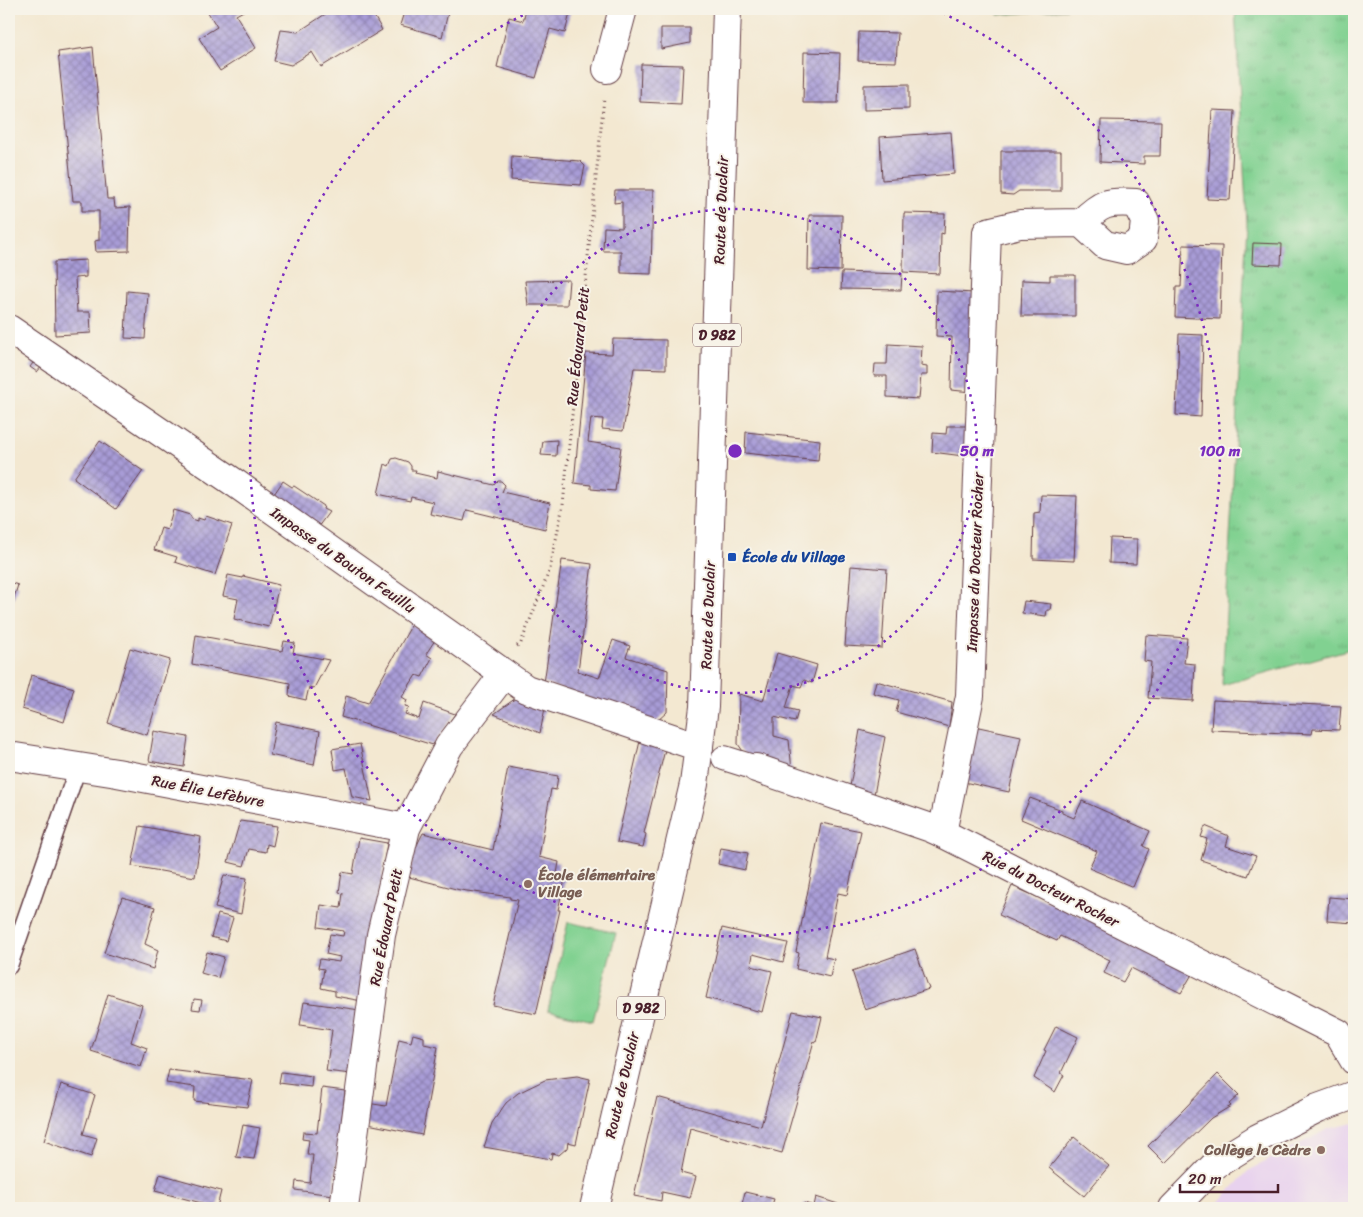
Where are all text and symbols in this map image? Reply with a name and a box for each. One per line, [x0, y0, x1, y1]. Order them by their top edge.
street label: Route de Duclair [706, 154, 736, 265]
street label: Rue Édouard Petit [559, 285, 597, 407]
road number: D 982 [693, 324, 741, 346]
text: 50 m [960, 438, 995, 464]
text: 100 m [1200, 438, 1241, 464]
centre of rings [726, 442, 744, 460]
street label: Impasse du Docteur Rocher [959, 471, 991, 653]
street label: Impasse du Bouton Feuillu [264, 499, 421, 620]
place label: École du Village [742, 544, 846, 570]
marker: École du Village [726, 551, 738, 563]
street label: Route de Duclair [693, 559, 723, 670]
street label: Rue Élie Lefèbvre [149, 767, 267, 815]
street label: Rue du Docteur Rocher [978, 843, 1125, 935]
place label: École élémentaire Village [538, 862, 656, 905]
street label: Rue Édouard Petit [362, 865, 410, 988]
marker: École élémentaire Village [522, 878, 534, 890]
road number: D 982 [617, 996, 665, 1020]
street label: Route de Duclair [597, 1028, 647, 1141]
place label: Collège le Cèdre [1203, 1137, 1311, 1163]
marker: Collège le Cèdre [1315, 1144, 1327, 1156]
scale bar [1180, 1162, 1278, 1194]
text: 20 m [1188, 1166, 1222, 1192]

